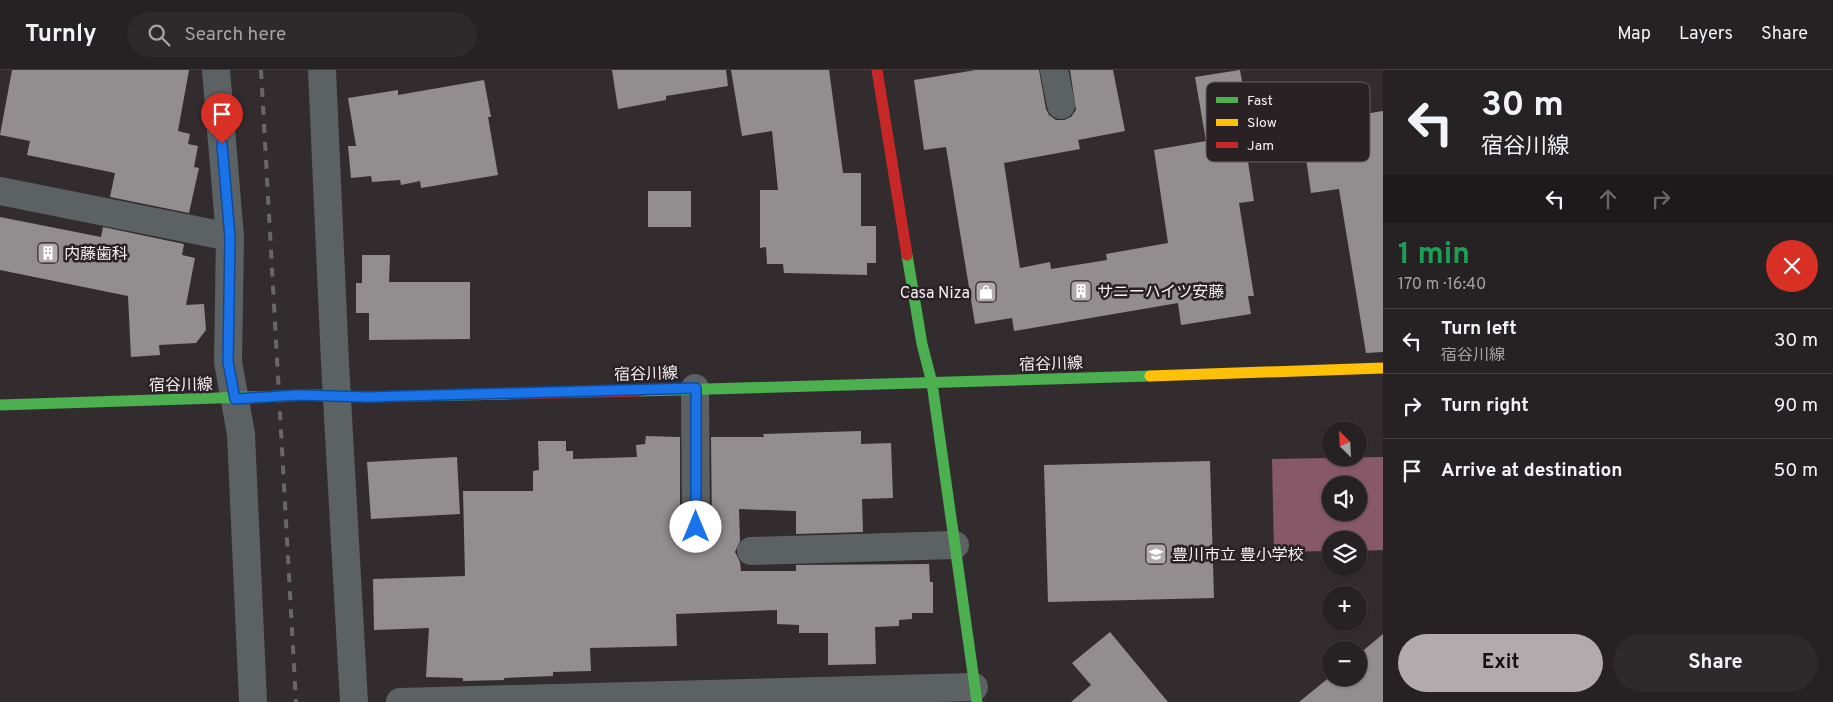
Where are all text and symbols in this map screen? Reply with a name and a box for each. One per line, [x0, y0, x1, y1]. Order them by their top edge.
search box [127, 12, 477, 57]
text: Turnly [25, 20, 97, 50]
icon: search [145, 21, 173, 49]
text: Search here [185, 23, 286, 47]
text: Map [1617, 23, 1651, 46]
text: Layers [1679, 23, 1733, 46]
text: Share [1761, 23, 1808, 46]
legend [1206, 82, 1370, 162]
text: 30 m [1481, 84, 1564, 128]
icon: left [1398, 90, 1463, 155]
pin [201, 93, 243, 144]
text: Fast [1247, 93, 1273, 110]
icon: arrive [208, 100, 236, 128]
text: Slow [1247, 115, 1277, 132]
text: 宿谷川線 [1481, 134, 1569, 161]
text: Jam [1247, 138, 1274, 155]
icon: left [1541, 185, 1569, 213]
icon: ahead [1594, 185, 1622, 213]
icon: right [1647, 185, 1675, 213]
text: 1 min [1398, 237, 1470, 274]
button: close [1766, 240, 1818, 292]
building icon: 内藤歯科 [36, 241, 60, 265]
place label: 内藤歯科 [64, 245, 128, 265]
text: 170 m · 16:40 [1398, 275, 1486, 295]
building icon: サニーハイツ安藤 [1069, 279, 1093, 303]
shop icon: Casa Niza [974, 280, 998, 304]
place label: サニーハイツ安藤 [1097, 283, 1224, 303]
place label: Casa Niza [900, 284, 970, 304]
text: Turn left [1441, 317, 1517, 341]
icon: left [1398, 327, 1426, 355]
text: 30 m [1774, 329, 1818, 353]
text: 宿谷川線 [1441, 346, 1505, 366]
street label: 宿谷川線 [1019, 354, 1083, 376]
street label: 宿谷川線 [614, 364, 678, 386]
street label: 宿谷川線 [149, 375, 213, 397]
icon: right [1398, 392, 1426, 420]
text: Turn right [1441, 394, 1529, 418]
text: 90 m [1774, 394, 1818, 418]
north arrow [1322, 421, 1368, 466]
map controls [1322, 421, 1367, 686]
icon: arrive [1398, 457, 1426, 485]
text: Arrive at destination [1441, 459, 1622, 483]
text: 50 m [1773, 459, 1818, 483]
button: sound [1322, 476, 1367, 521]
position arrow [669, 500, 721, 552]
button: layers [1322, 531, 1367, 576]
school or university icon: 豊川市立 豊小学校 [1144, 542, 1168, 566]
place label: 豊川市立 豊小学校 [1172, 546, 1304, 566]
button: + [1322, 586, 1367, 631]
button: Exit [1398, 634, 1603, 692]
button: Share [1613, 634, 1818, 692]
button: − [1322, 641, 1367, 686]

